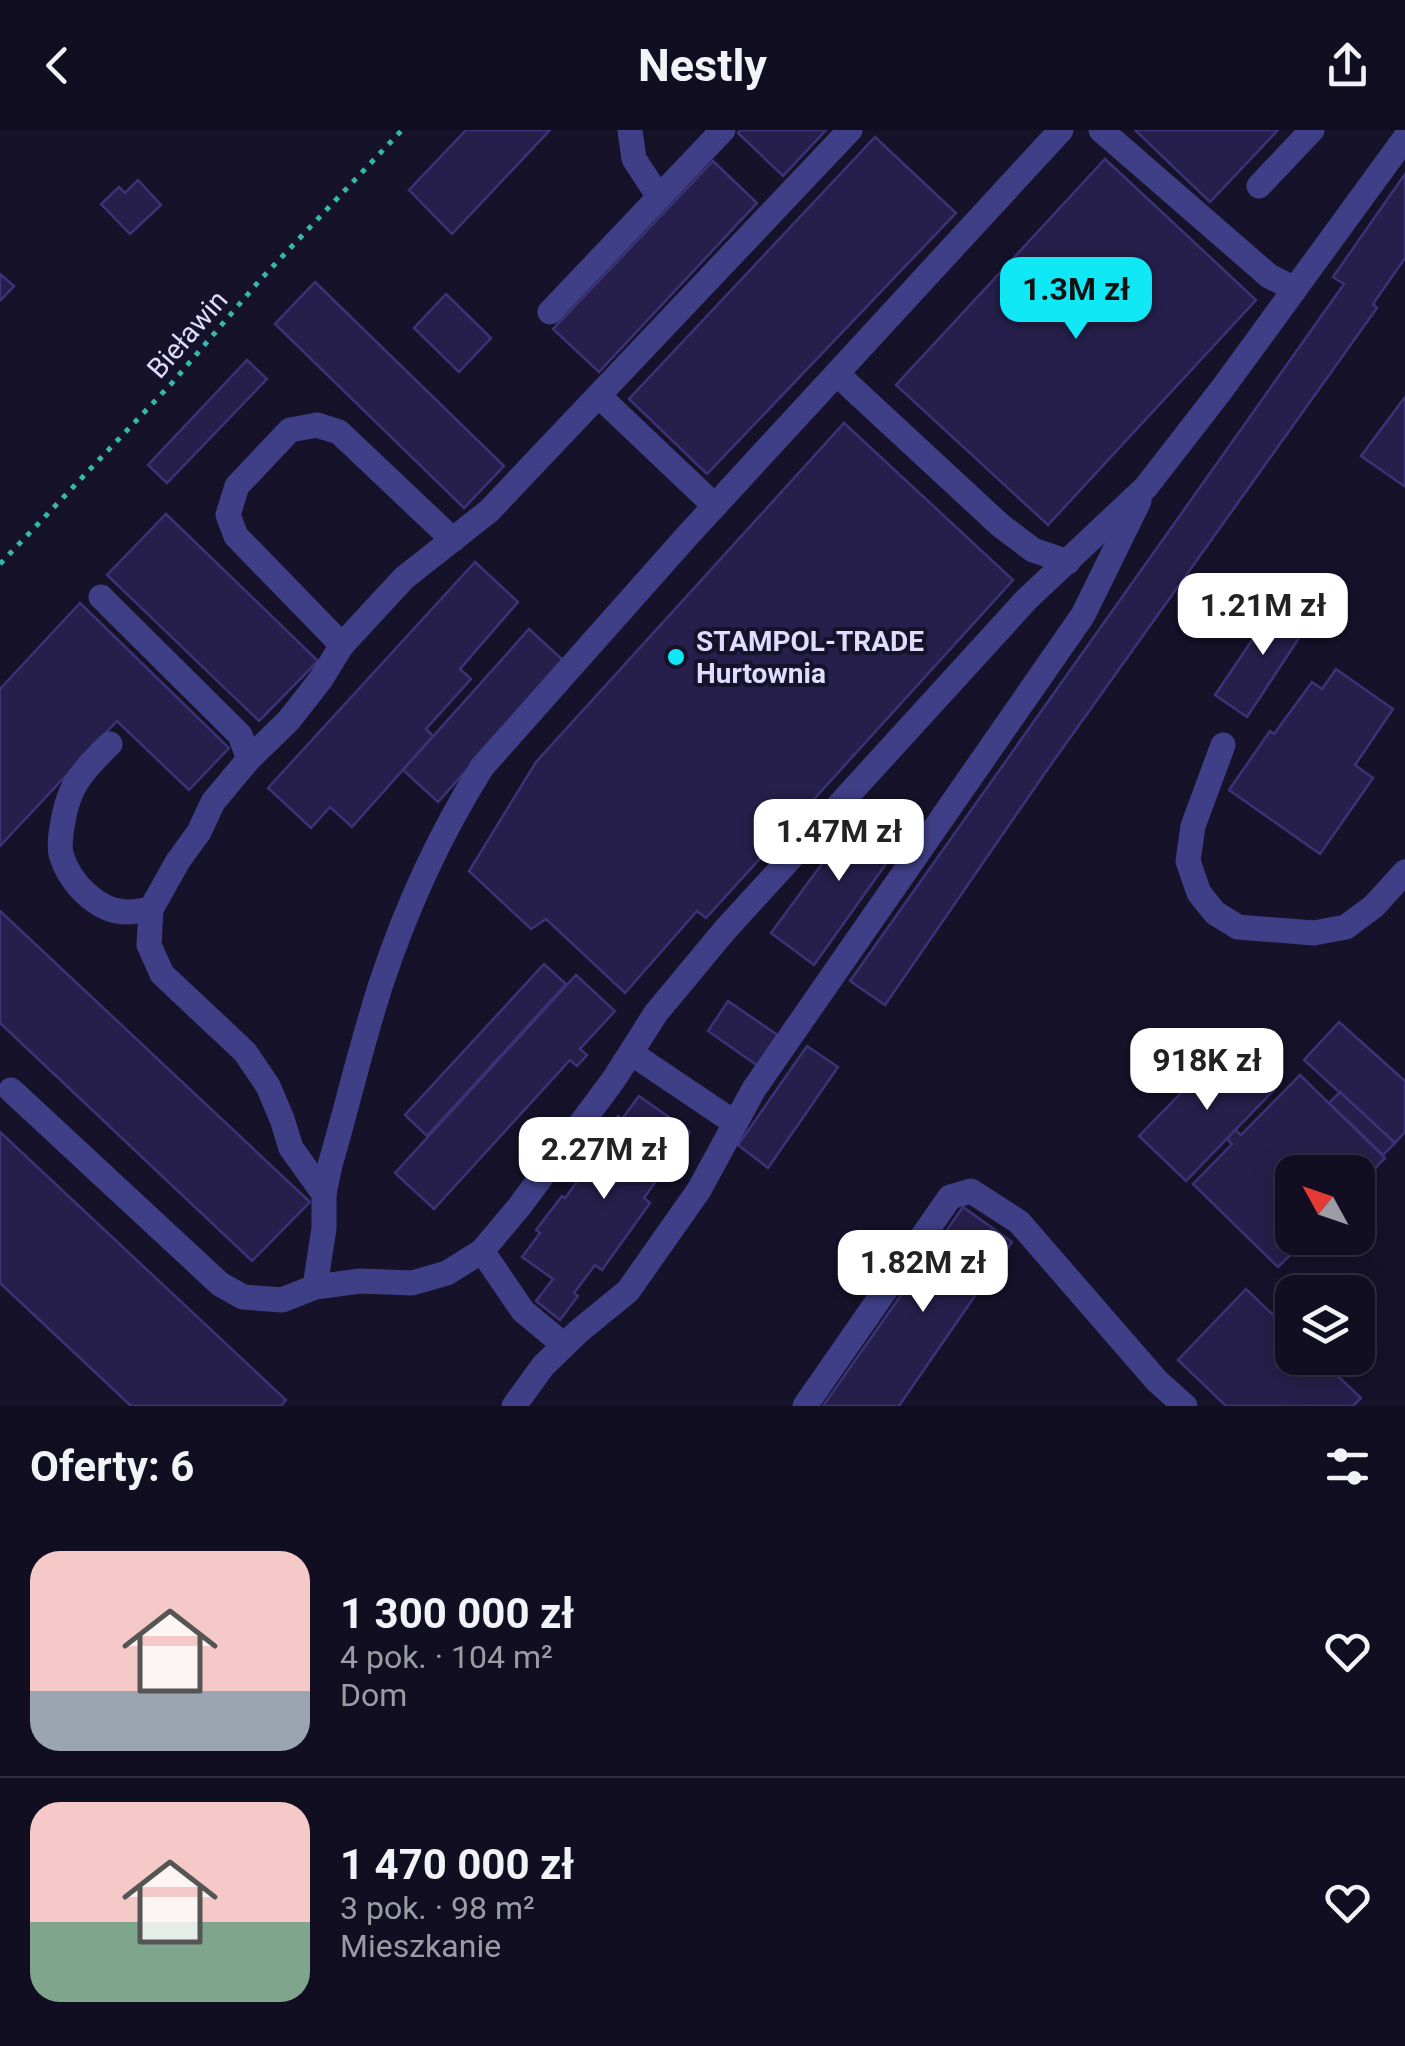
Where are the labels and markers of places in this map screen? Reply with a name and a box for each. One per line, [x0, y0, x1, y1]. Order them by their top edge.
pin: 1.3M zł [984, 257, 1168, 342]
pin: 1.21M zł [1160, 573, 1366, 658]
place label: STAMPOL-TRADE Hurtownia [696, 625, 924, 690]
marker: STAMPOL-TRADE Hurtownia [665, 646, 687, 668]
pin: 1.47M zł [736, 799, 942, 884]
pin: 918K zł [1115, 1028, 1299, 1113]
pin: 2.27M zł [501, 1117, 707, 1202]
pin: 1.82M zł [820, 1230, 1026, 1315]

